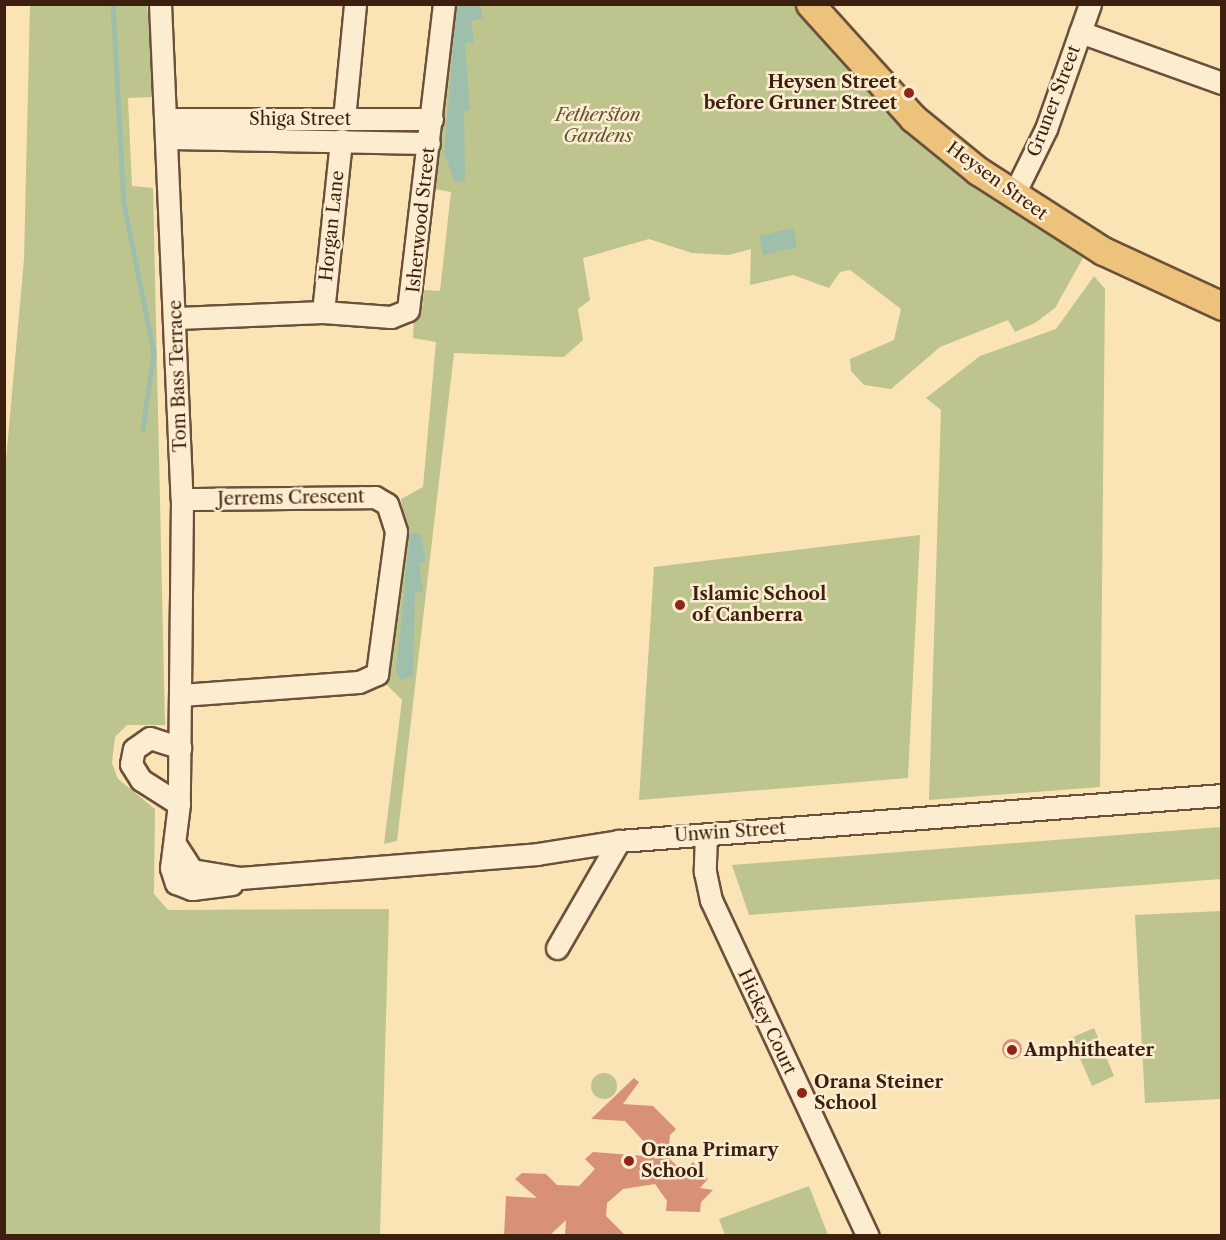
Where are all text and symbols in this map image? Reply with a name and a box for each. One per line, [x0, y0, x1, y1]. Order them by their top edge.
street label: Gruner Street [1023, 42, 1085, 160]
place label: Heysen Street before Gruner Street [703, 72, 897, 115]
marker: Heysen Street before Gruner Street [902, 86, 916, 100]
park label: Fetherston Gardens [555, 105, 641, 148]
street label: Shiga Street [249, 108, 351, 130]
street label: Heysen Street [942, 137, 1052, 225]
street label: Isherwood Street [403, 146, 439, 294]
street label: Horgan Lane [315, 170, 349, 282]
street label: Tom Bass Terrace [165, 299, 191, 453]
street label: Jerrems Crescent [217, 486, 365, 510]
place label: Islamic School of Canberra [692, 584, 826, 626]
marker: Islamic School of Canberra [673, 598, 687, 612]
street label: Unwin Street [674, 817, 786, 847]
street label: Hickey Court [733, 966, 801, 1078]
place label: Amphitheater [1024, 1039, 1154, 1061]
marker: Amphitheater [1005, 1043, 1019, 1057]
place label: Orana Steiner School [814, 1072, 944, 1114]
marker: Orana Steiner School [795, 1086, 809, 1100]
place label: Orana Primary School [641, 1140, 779, 1182]
marker: Orana Primary School [622, 1154, 636, 1168]

